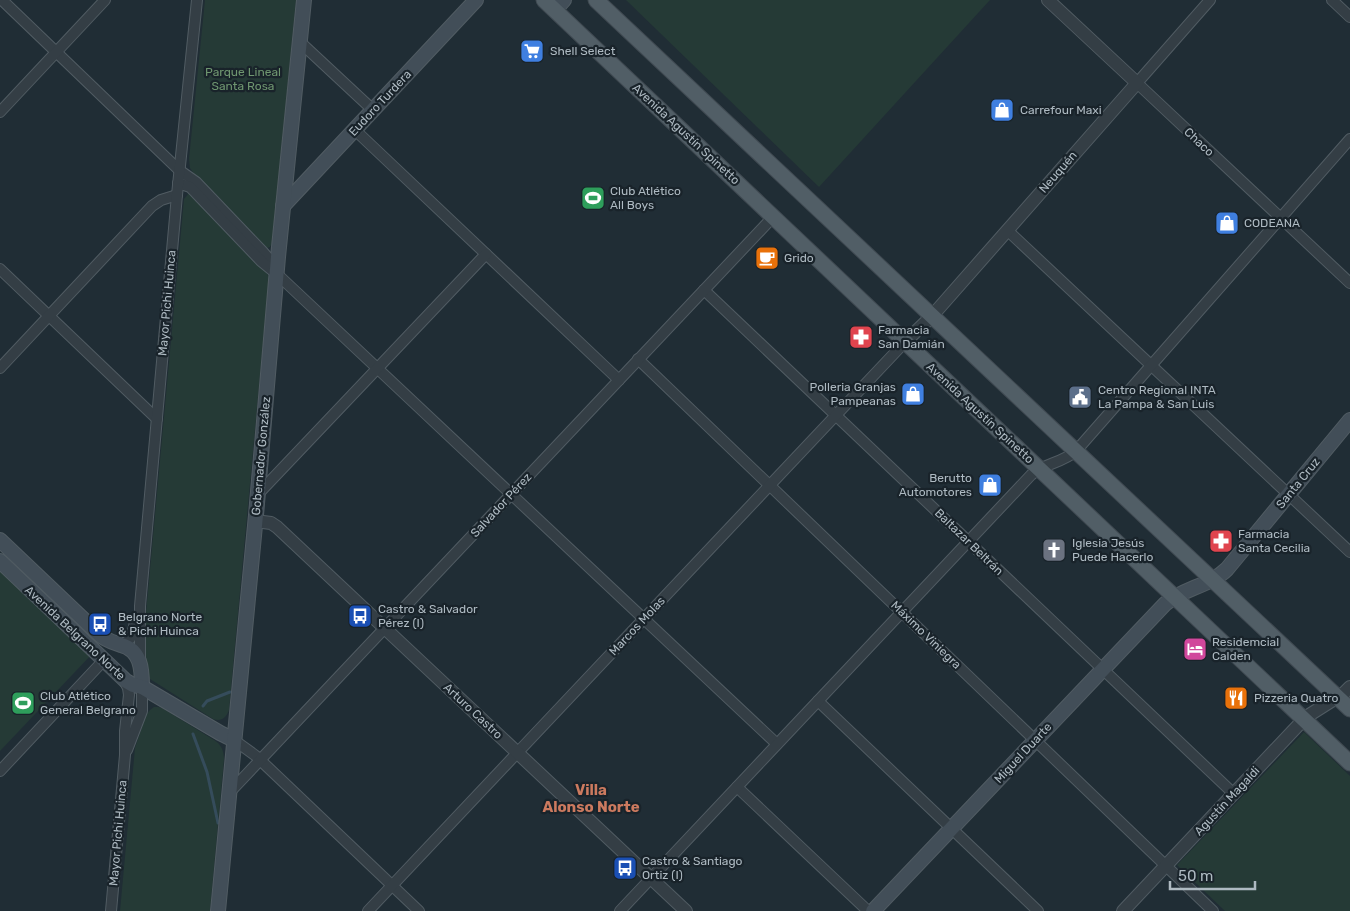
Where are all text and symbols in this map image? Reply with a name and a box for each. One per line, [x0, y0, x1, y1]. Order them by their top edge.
supermarket icon: Shell Select [519, 38, 545, 64]
place label: Shell Select [550, 44, 616, 58]
park label: Parque Lineal Santa Rosa [205, 65, 281, 93]
street label: Eudoro Turdera [346, 67, 414, 139]
street label: Avenida Agustín Spinetto [630, 81, 743, 187]
shop icon: Carrefour Maxi [989, 97, 1015, 123]
place label: Carrefour Maxi [1020, 103, 1102, 117]
street label: Chaco [1181, 125, 1217, 159]
street label: Neuquén [1036, 148, 1080, 196]
place label: Club Atlético All Boys [610, 184, 681, 212]
sports icon: Club Atlético All Boys [580, 185, 606, 211]
shop icon: CODEANA [1214, 210, 1240, 236]
place label: CODEANA [1244, 216, 1300, 230]
cafe icon: Grido [754, 245, 780, 271]
street label: Mayor Pichi Huinca [155, 250, 179, 356]
place label: Grido [784, 251, 814, 265]
place label: Farmacia San Damián [878, 323, 945, 351]
pharmacy icon: Farmacia San Damián [848, 324, 874, 350]
street label: Avenida Agustín Spinetto [924, 360, 1037, 466]
place label: Polleria Granjas Pampeanas [810, 380, 896, 408]
shop icon: Polleria Granjas Pampeanas [900, 381, 926, 407]
place label: Centro Regional INTA La Pampa & San Luis [1098, 383, 1216, 411]
public building icon: Centro Regional INTA La Pampa & San Luis [1067, 384, 1093, 410]
street label: Gobernador González [249, 396, 273, 516]
street label: Santa Cruz [1273, 455, 1323, 511]
street label: Salvador Pérez [468, 470, 534, 540]
place label: Berutto Automotores [899, 471, 972, 499]
shop icon: Berutto Automotores [977, 472, 1003, 498]
street label: Baltazar Beltrán [932, 506, 1006, 578]
place label: Farmacia Santa Cecilia [1238, 527, 1310, 555]
pharmacy icon: Farmacia Santa Cecilia [1208, 528, 1234, 554]
place label: Iglesia Jesús Puede Hacerlo [1072, 536, 1153, 564]
church icon: Iglesia Jesús Puede Hacerlo [1041, 537, 1067, 563]
street label: Avenida Belgrano Norte [22, 583, 128, 683]
street label: Marcos Molas [606, 594, 668, 658]
street label: Máximo Viniegra [888, 598, 964, 672]
place label: Castro & Salvador Pérez (I) [378, 602, 478, 630]
bus stop icon: Castro & Salvador Pérez (I) [347, 603, 373, 629]
place label: Belgrano Norte & Pichi Huinca [118, 610, 202, 638]
bus stop icon: Belgrano Norte & Pichi Huinca [87, 611, 113, 637]
place label: Residemcial Calden [1212, 635, 1279, 663]
hotel icon: Residemcial Calden [1182, 636, 1208, 662]
street label: Arturo Castro [441, 680, 505, 742]
restaurant icon: Pizzeria Quatro [1223, 685, 1249, 711]
place label: Club Atlético General Belgrano [40, 689, 136, 717]
sports icon: Club Atlético General Belgrano [10, 690, 36, 716]
place label: Pizzeria Quatro [1254, 691, 1339, 705]
street label: Miguel Duarte [991, 720, 1055, 786]
street label: Agustín Magaldi [1191, 764, 1263, 838]
street label: Mayor Pichi Huinca [106, 780, 130, 886]
district label: Villa Alonso Norte [542, 781, 640, 816]
place label: Castro & Santiago Ortiz (I) [642, 854, 743, 882]
bus stop icon: Castro & Santiago Ortiz (I) [612, 855, 638, 881]
scale bar [1170, 858, 1255, 890]
text: 50 m [1178, 867, 1213, 885]

